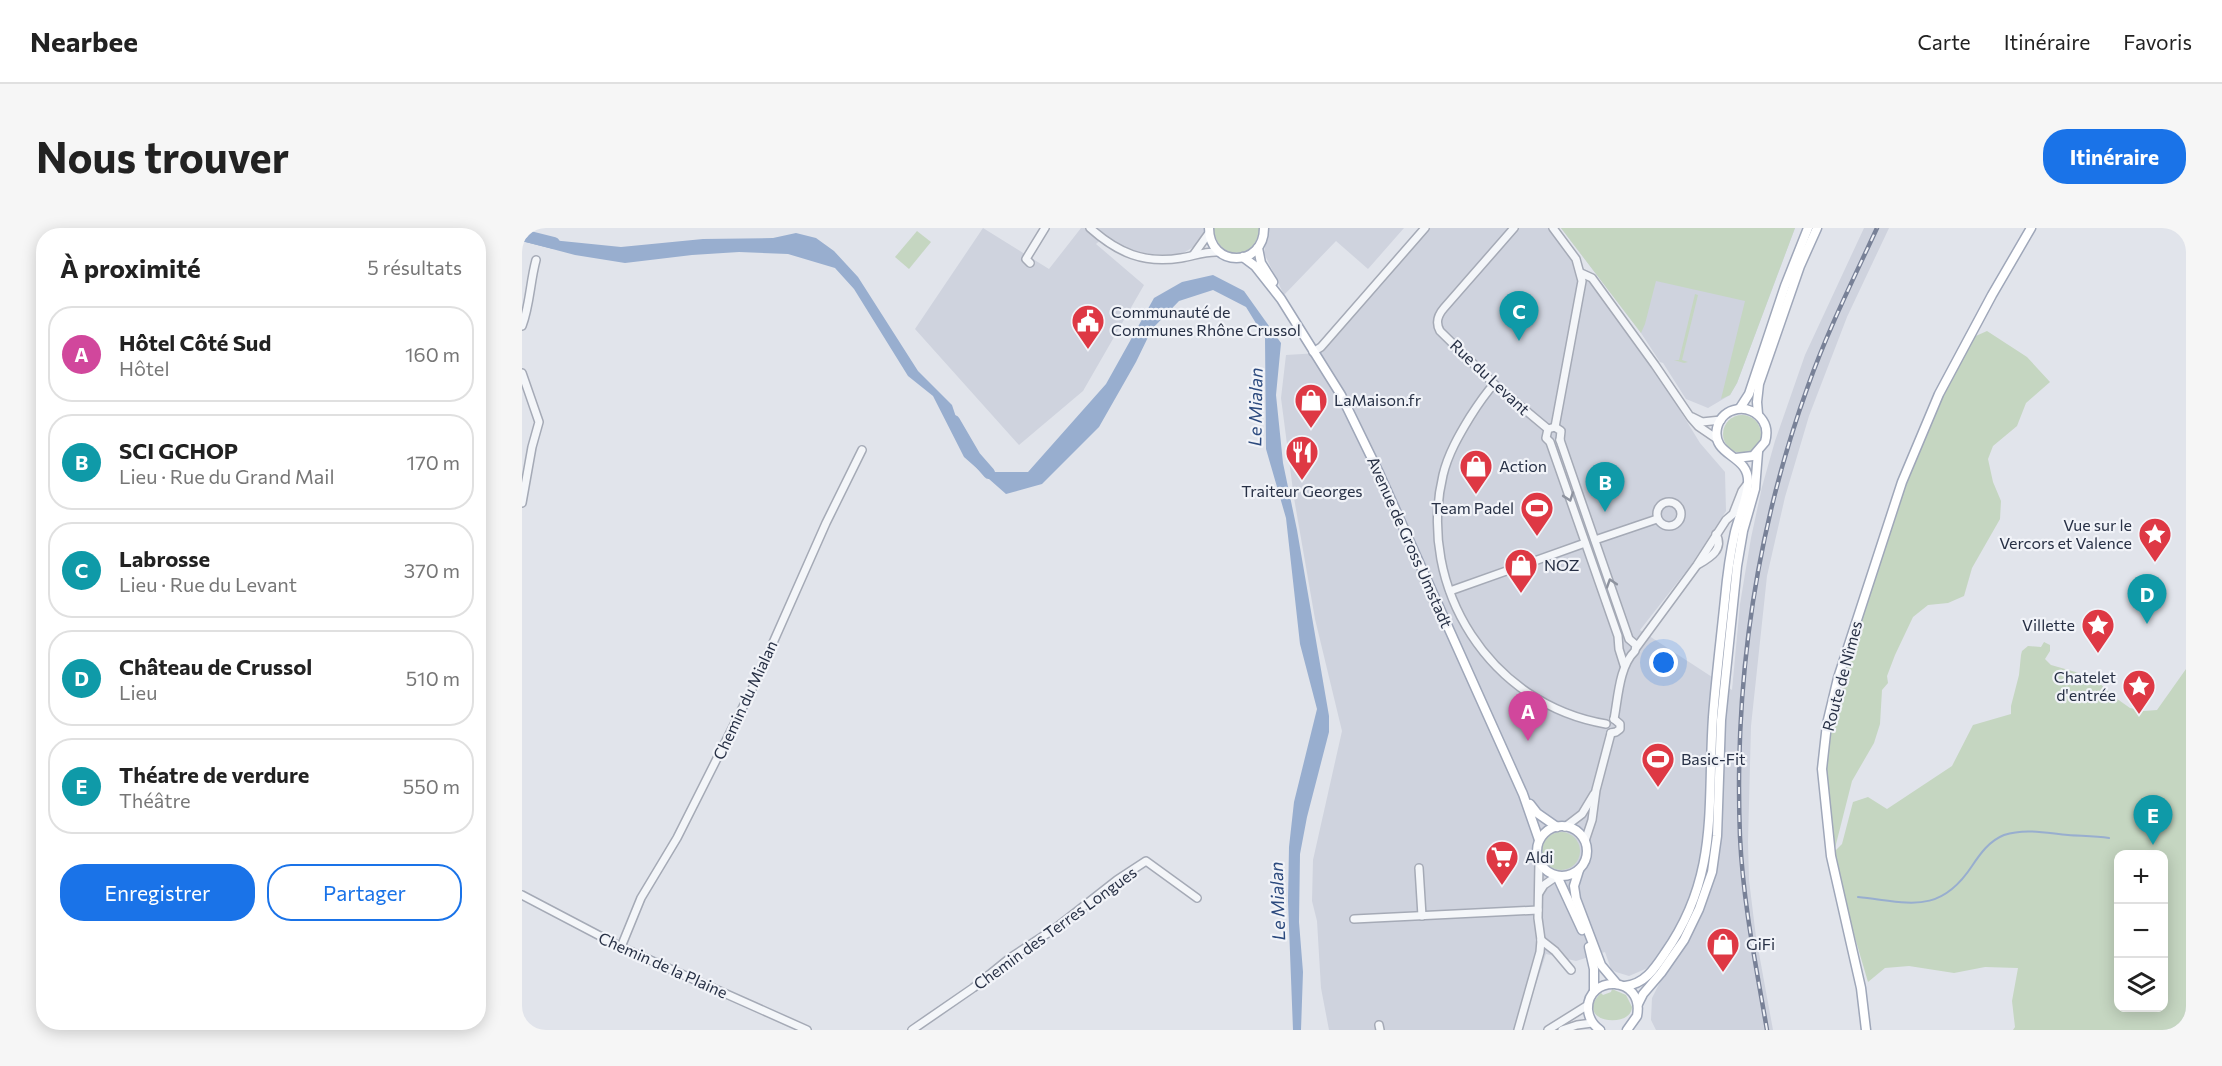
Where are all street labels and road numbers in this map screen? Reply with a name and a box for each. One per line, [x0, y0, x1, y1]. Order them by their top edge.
street label: Rue du Levant [1447, 335, 1534, 419]
street label: Avenue de Gross Umstadt [1364, 453, 1457, 631]
street label: Route de Nîmes [1818, 619, 1865, 733]
street label: Chemin du Mialan [709, 637, 781, 762]
street label: Chemin des Terres Longues [969, 862, 1140, 993]
street label: Chemin de la Plaine [596, 928, 731, 1002]

